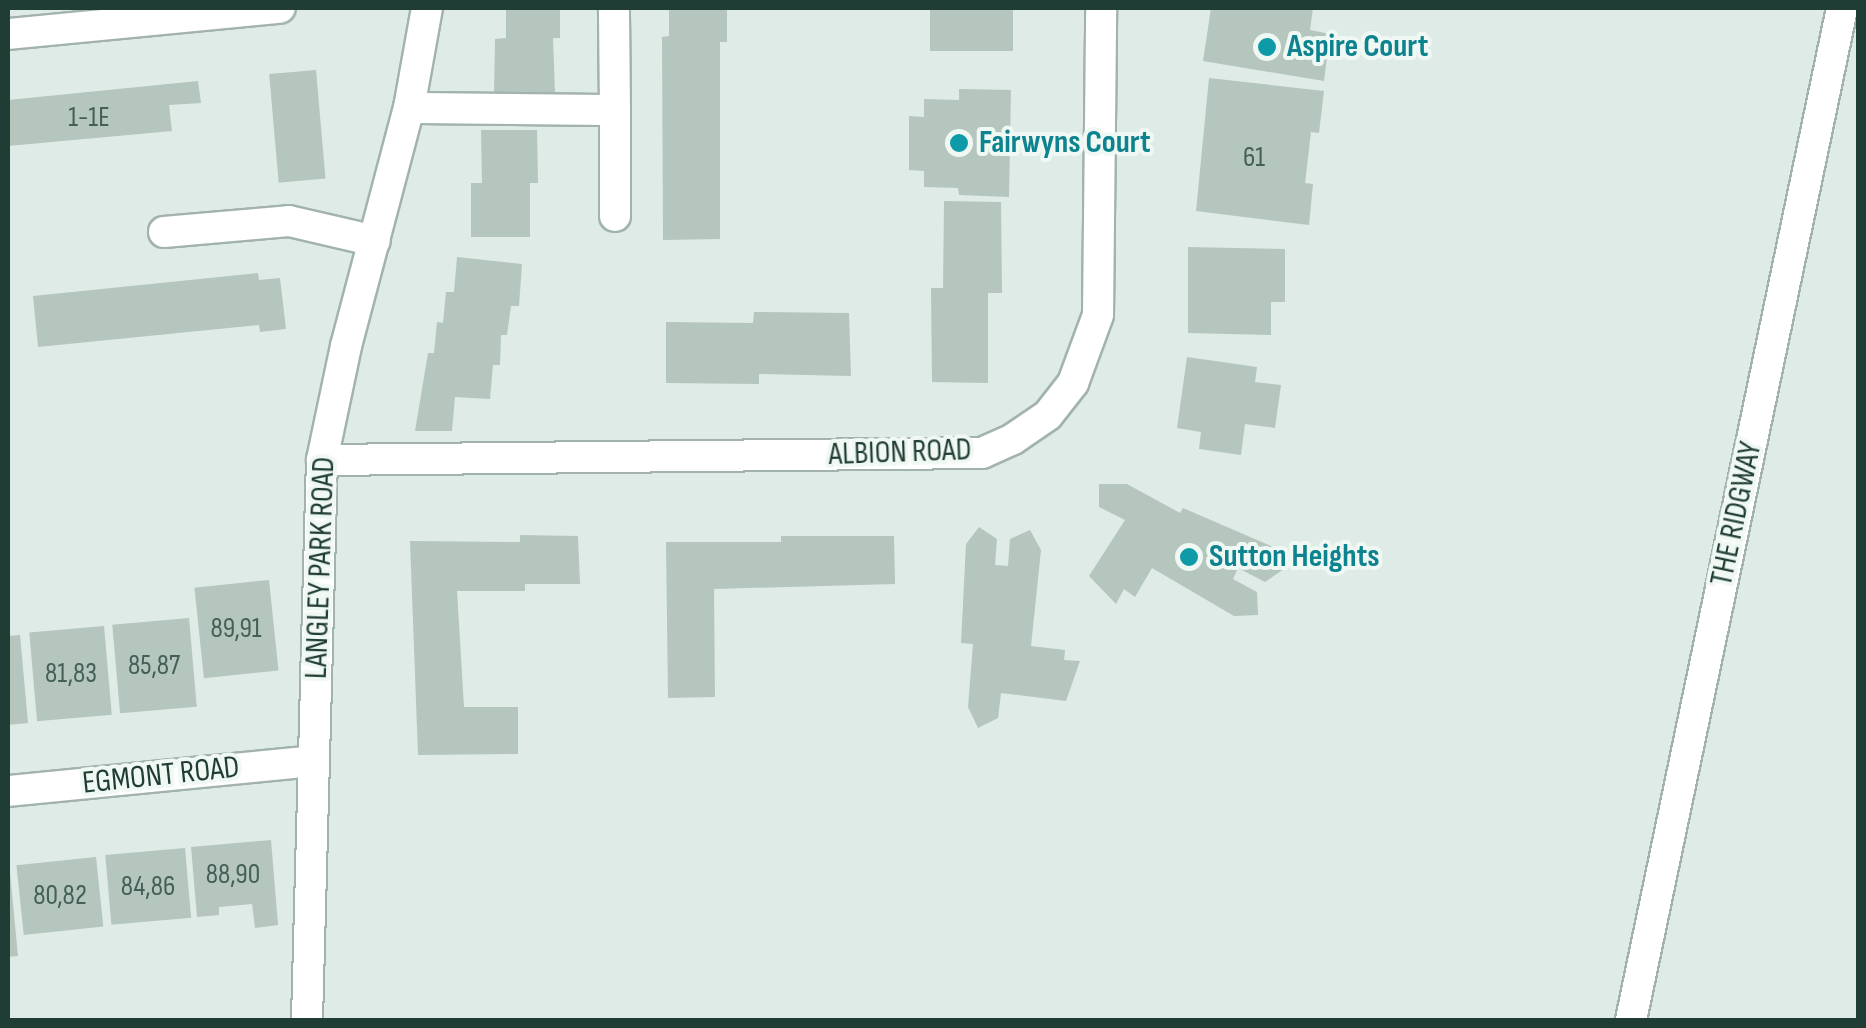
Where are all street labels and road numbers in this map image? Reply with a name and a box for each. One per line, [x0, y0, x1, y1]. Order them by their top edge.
street label: ALBION ROAD [828, 431, 972, 475]
street label: THE RIDGWAY [1703, 439, 1771, 589]
street label: LANGLEY PARK ROAD [298, 456, 344, 680]
street label: EGMONT ROAD [81, 749, 241, 803]

